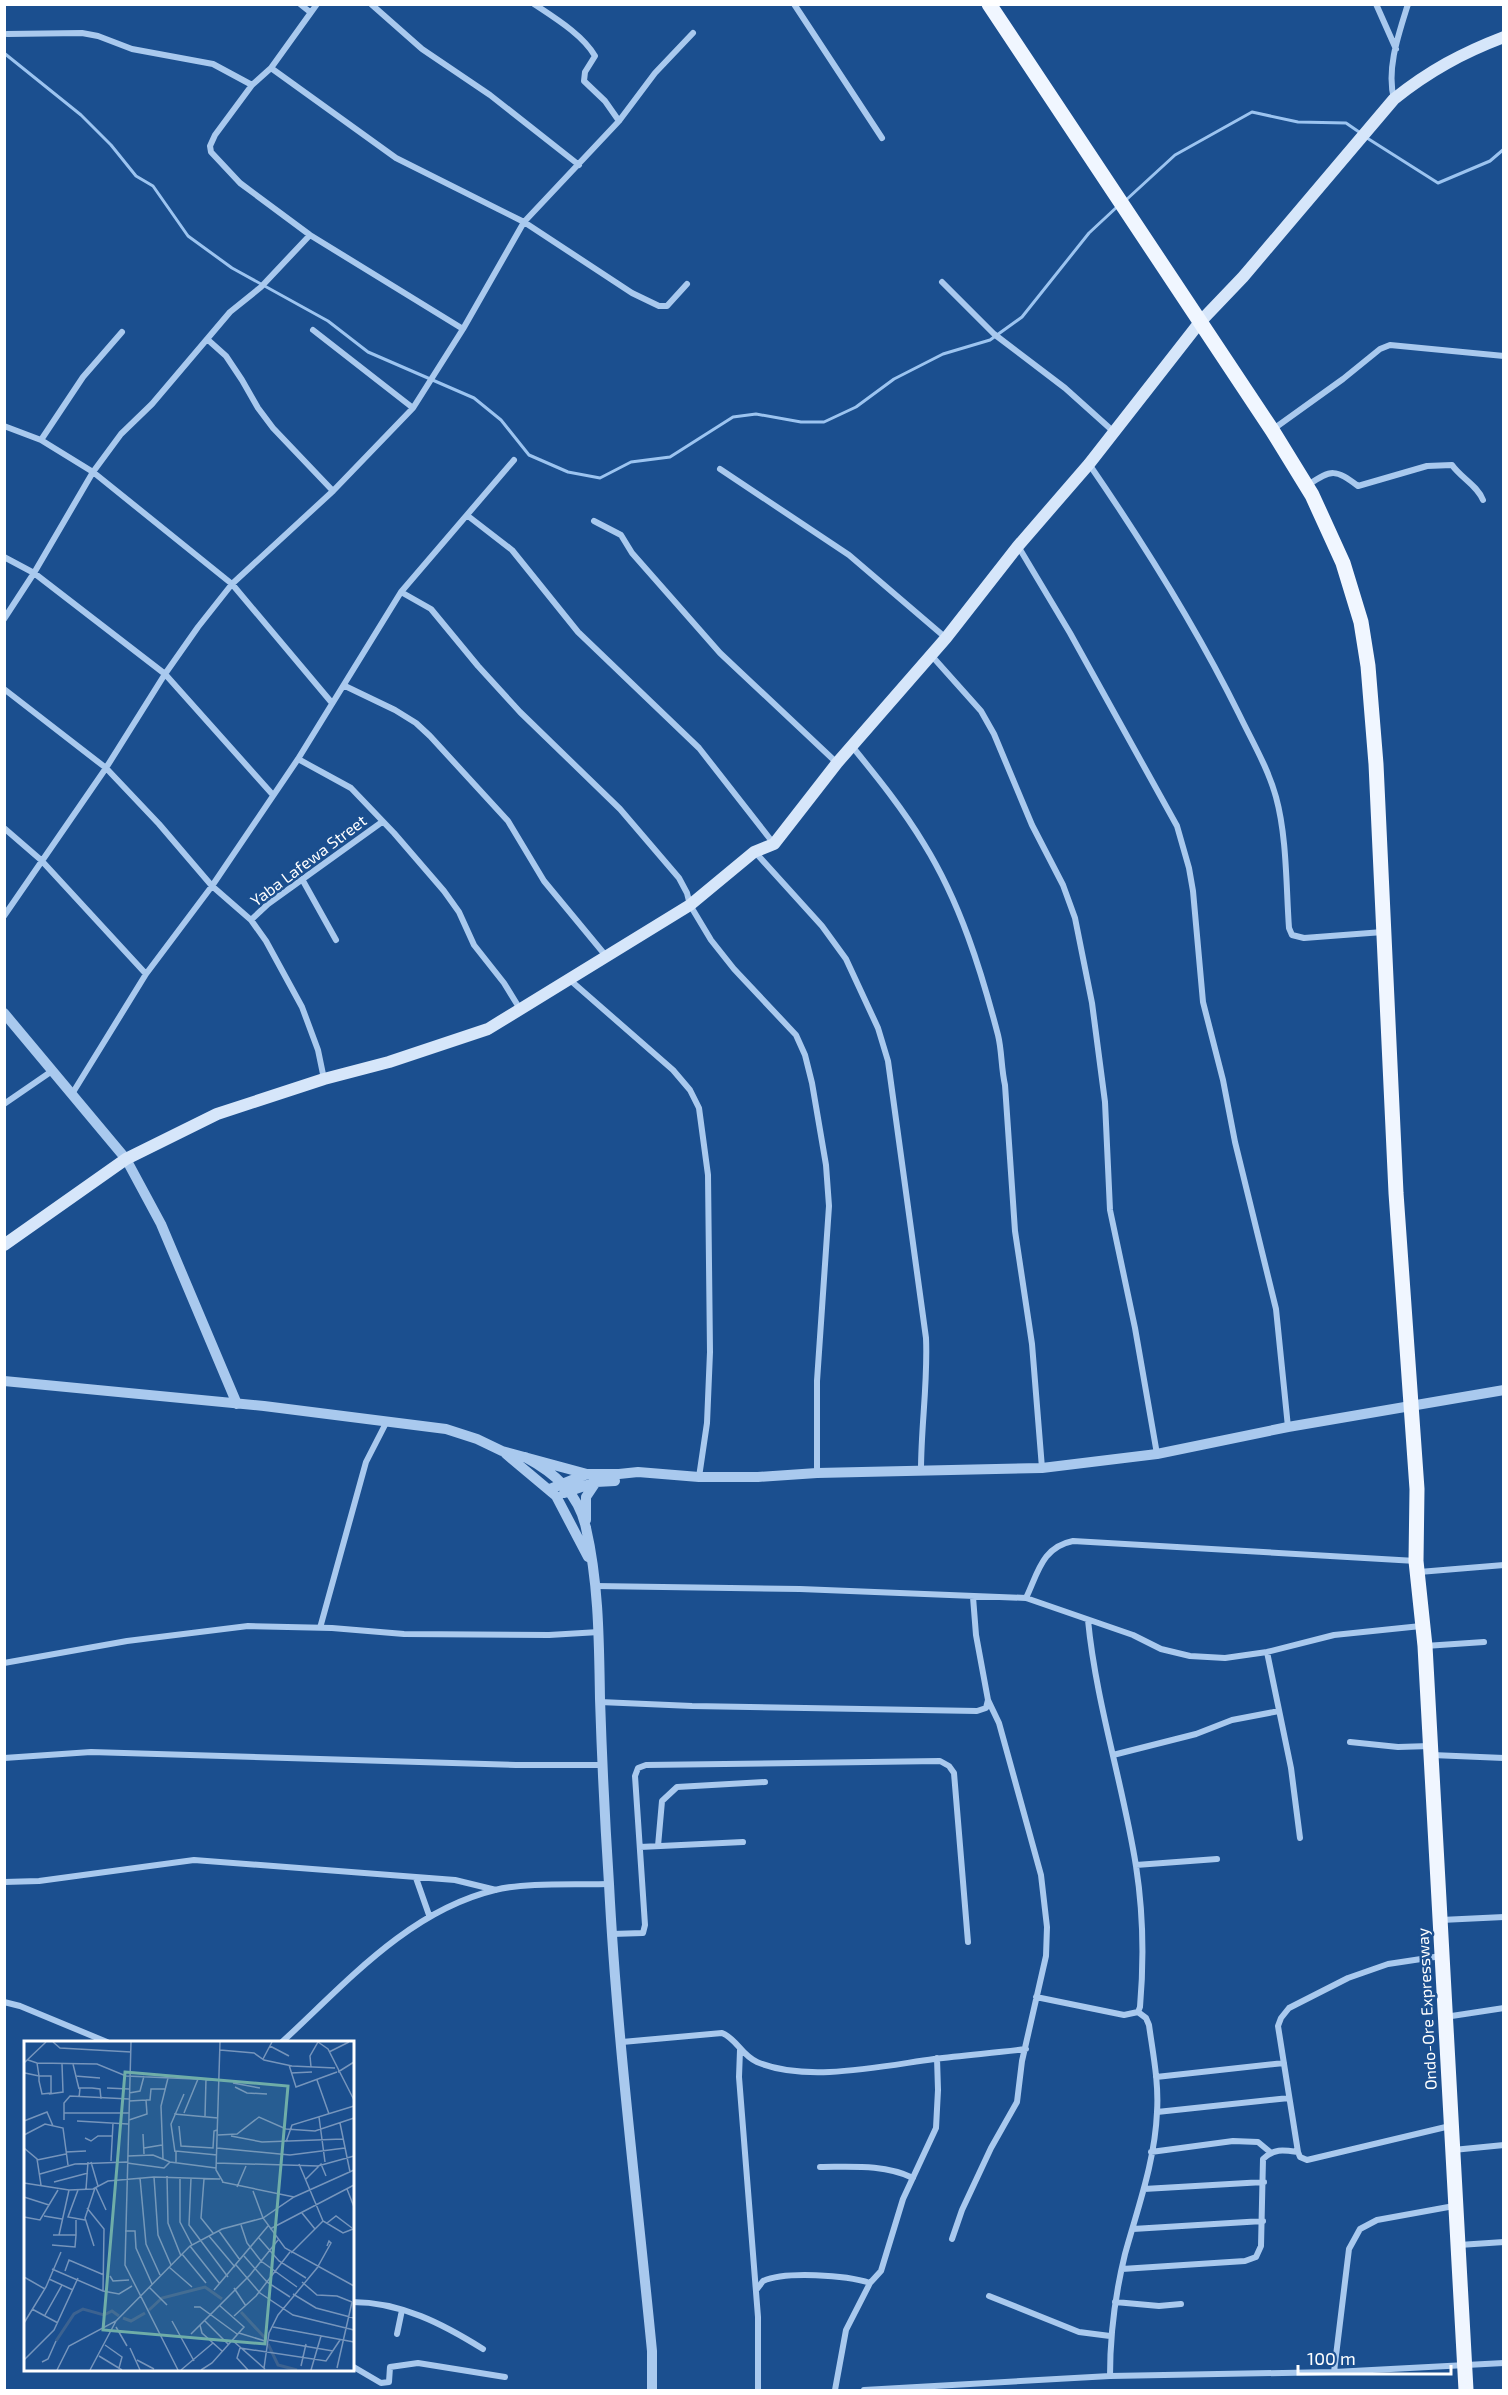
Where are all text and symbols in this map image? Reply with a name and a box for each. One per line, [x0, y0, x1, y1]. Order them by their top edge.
street label: Yaba Lafewa Street [246, 810, 370, 910]
street label: Ondo-Ore Expressway [1412, 1927, 1440, 2091]
inset map [24, 2041, 354, 2371]
scale bar [1298, 2338, 1451, 2376]
text: 100 m [1307, 2347, 1356, 2369]

